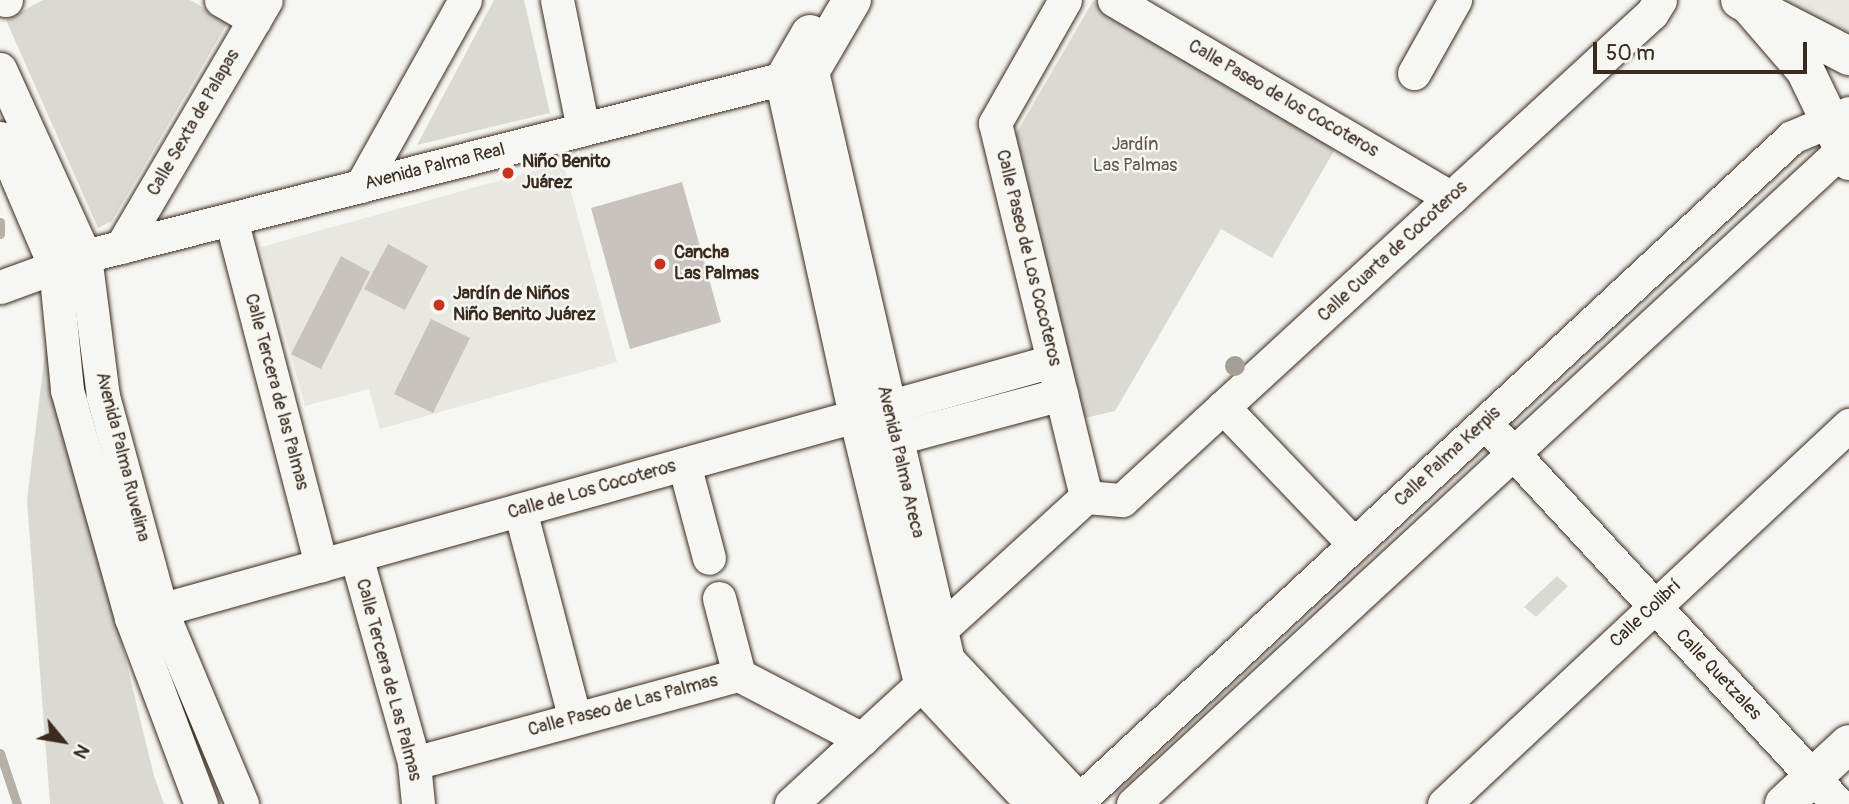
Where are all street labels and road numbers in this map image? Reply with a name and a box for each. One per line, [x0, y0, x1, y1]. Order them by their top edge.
street label: Calle Paseo de los Cocoteros [1184, 36, 1382, 162]
street label: Calle Sexta de Palapas [143, 46, 245, 200]
street label: Avenida Palma Real [363, 139, 507, 195]
street label: Calle Paseo de Los Cocoteros [991, 148, 1065, 368]
street label: Calle Cuarta de Cocoteros [1314, 177, 1472, 327]
street label: Calle Tercera de las Palmas [239, 291, 313, 493]
street label: Avenida Palma Ruvelina [90, 370, 154, 544]
street label: Avenida Palma Areca [872, 384, 928, 540]
street label: Calle Palma Kerpis [1391, 402, 1505, 512]
street label: Calle de Los Cocoteros [505, 456, 679, 524]
street label: Calle Colibrí [1606, 576, 1686, 652]
street label: Calle Tercera de Las Palmas [351, 577, 425, 783]
street label: Calle Quetzales [1671, 625, 1765, 725]
street label: Calle Paseo de Las Palmas [526, 670, 720, 742]

